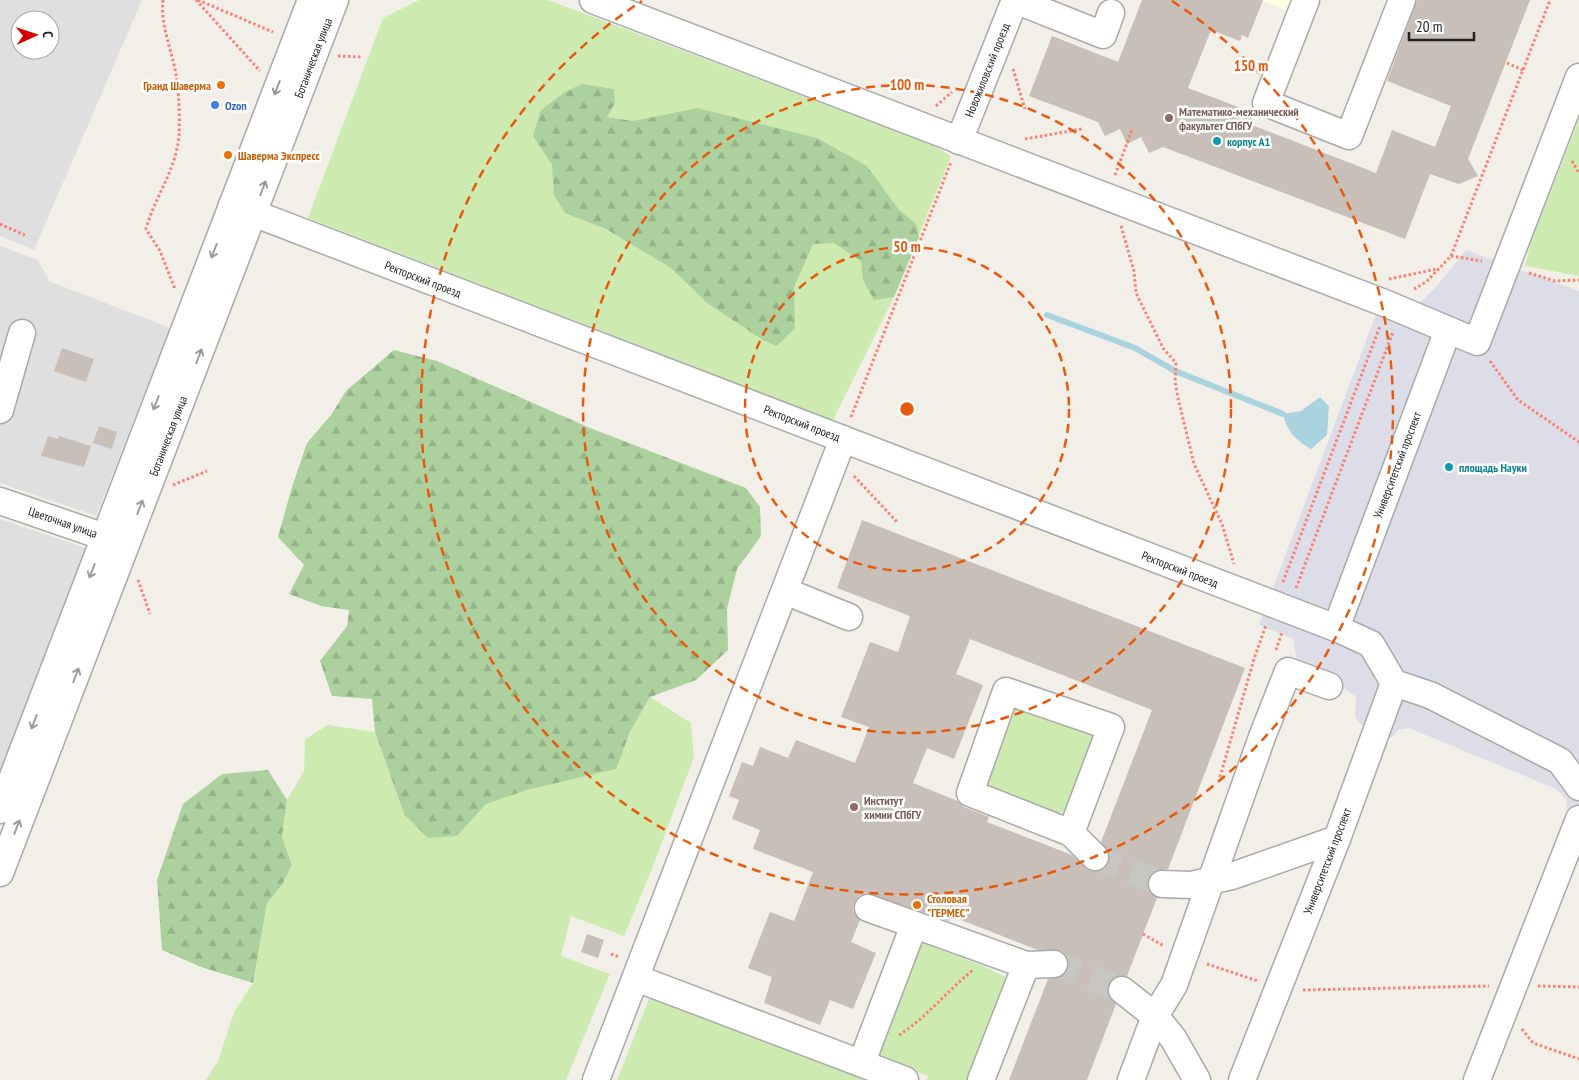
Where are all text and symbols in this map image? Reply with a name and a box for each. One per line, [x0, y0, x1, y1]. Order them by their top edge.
north arrow [10, 10, 60, 60]
scale bar [1409, 10, 1474, 42]
street label: Ботаническая улица [291, 16, 335, 100]
text: 20 m [1416, 17, 1442, 36]
street label: Новожиловский проезд [961, 20, 1013, 119]
text: С [39, 31, 57, 39]
text: 150 m [1234, 56, 1268, 75]
text: 100 m [890, 75, 924, 94]
place label: Гранд Шаверма [143, 78, 211, 93]
marker: Гранд Шаверма [215, 79, 227, 91]
one-way arrow [272, 79, 281, 95]
place label: Ozon [225, 98, 247, 113]
marker: Ozon [209, 99, 221, 111]
place label: Математико-механический факультет СПбГУ [1179, 104, 1299, 133]
marker: Математико-механический факультет СПбГУ [1163, 112, 1175, 124]
place label: корпус А1 [1227, 134, 1271, 149]
marker: корпус А1 [1211, 135, 1223, 147]
place label: Шаверма Экспресс [238, 148, 321, 163]
marker: Шаверма Экспресс [222, 149, 234, 161]
one-way arrow [259, 181, 268, 197]
text: 50 m [893, 237, 921, 256]
one-way arrow [209, 243, 219, 258]
street label: Ректорский проезд [383, 258, 464, 301]
one-way arrow [195, 349, 204, 364]
street label: Ботаническая улица [146, 394, 190, 478]
one-way arrow [151, 394, 160, 410]
centre of rings [898, 400, 916, 418]
street label: Ректорский проезд [762, 402, 843, 445]
street label: Университетский проспект [1370, 410, 1424, 520]
place label: площадь Науки [1459, 460, 1527, 475]
marker: площадь Науки [1443, 461, 1455, 473]
one-way arrow [137, 500, 146, 515]
street label: Цветочная улица [27, 503, 100, 541]
street label: Ректорский проезд [1140, 548, 1221, 591]
one-way arrow [87, 563, 96, 578]
one-way arrow [72, 668, 81, 684]
one-way arrow [28, 715, 37, 730]
place label: Институт химии СПбГУ [864, 793, 922, 822]
marker: Институт химии СПбГУ [848, 801, 860, 813]
street label: Университетский проспект [1300, 806, 1354, 916]
one-way arrow [13, 820, 23, 835]
place label: Столовая "ГЕРМЕС" [927, 891, 970, 920]
marker: Столовая "ГЕРМЕС" [911, 899, 923, 911]

